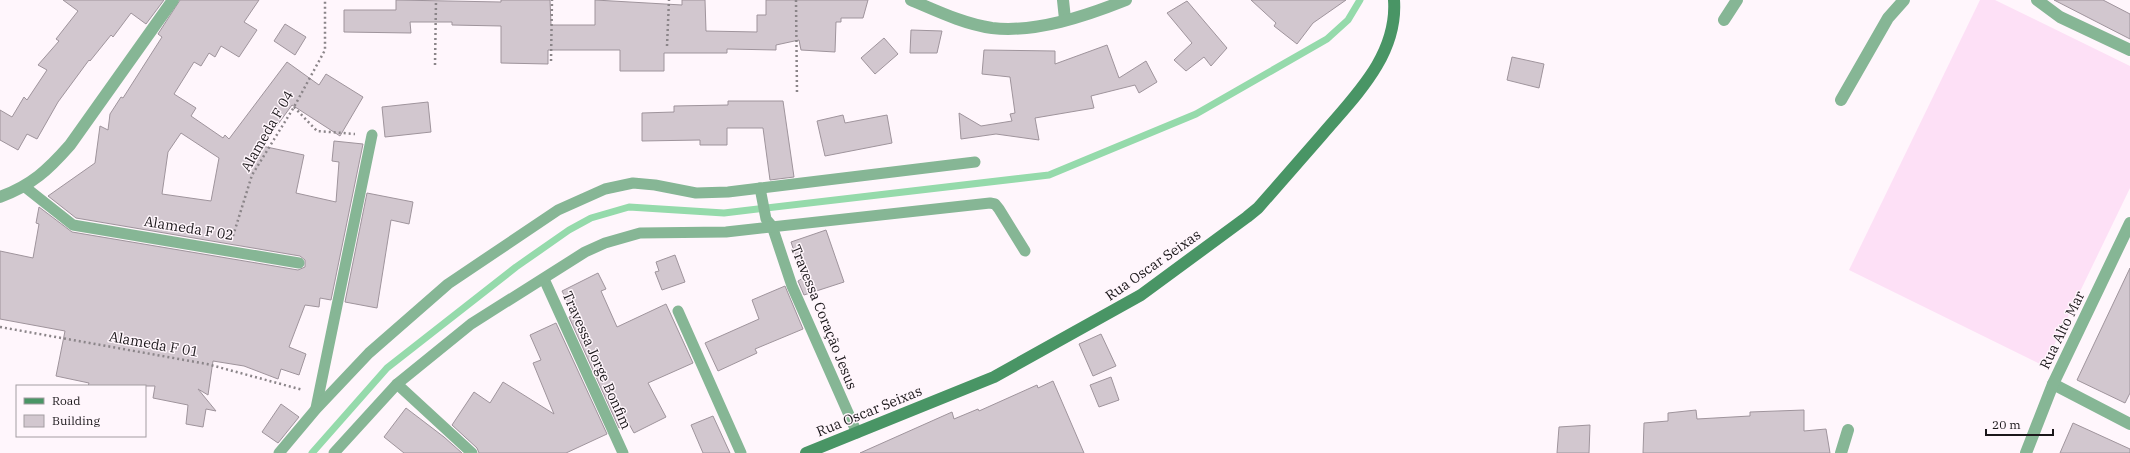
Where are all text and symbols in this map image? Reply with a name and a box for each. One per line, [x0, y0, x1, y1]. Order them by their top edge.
street label: Alameda F 04 [237, 87, 297, 175]
street label: Alameda F 02 [143, 212, 235, 244]
street label: Rua Oscar Seixas [1102, 225, 1204, 305]
street label: Travessa Coração Jesus [787, 242, 861, 392]
street label: Rua Alto Mar [2035, 287, 2089, 372]
street label: Travessa Jorge Bonfim [558, 288, 636, 432]
street label: Alameda F 01 [108, 327, 200, 361]
street label: Rua Oscar Seixas [813, 382, 925, 440]
legend [16, 385, 146, 437]
text: Road [52, 393, 81, 408]
scale bar [1986, 411, 2053, 437]
text: Building [52, 413, 100, 428]
text: 20 m [1992, 417, 2021, 432]

